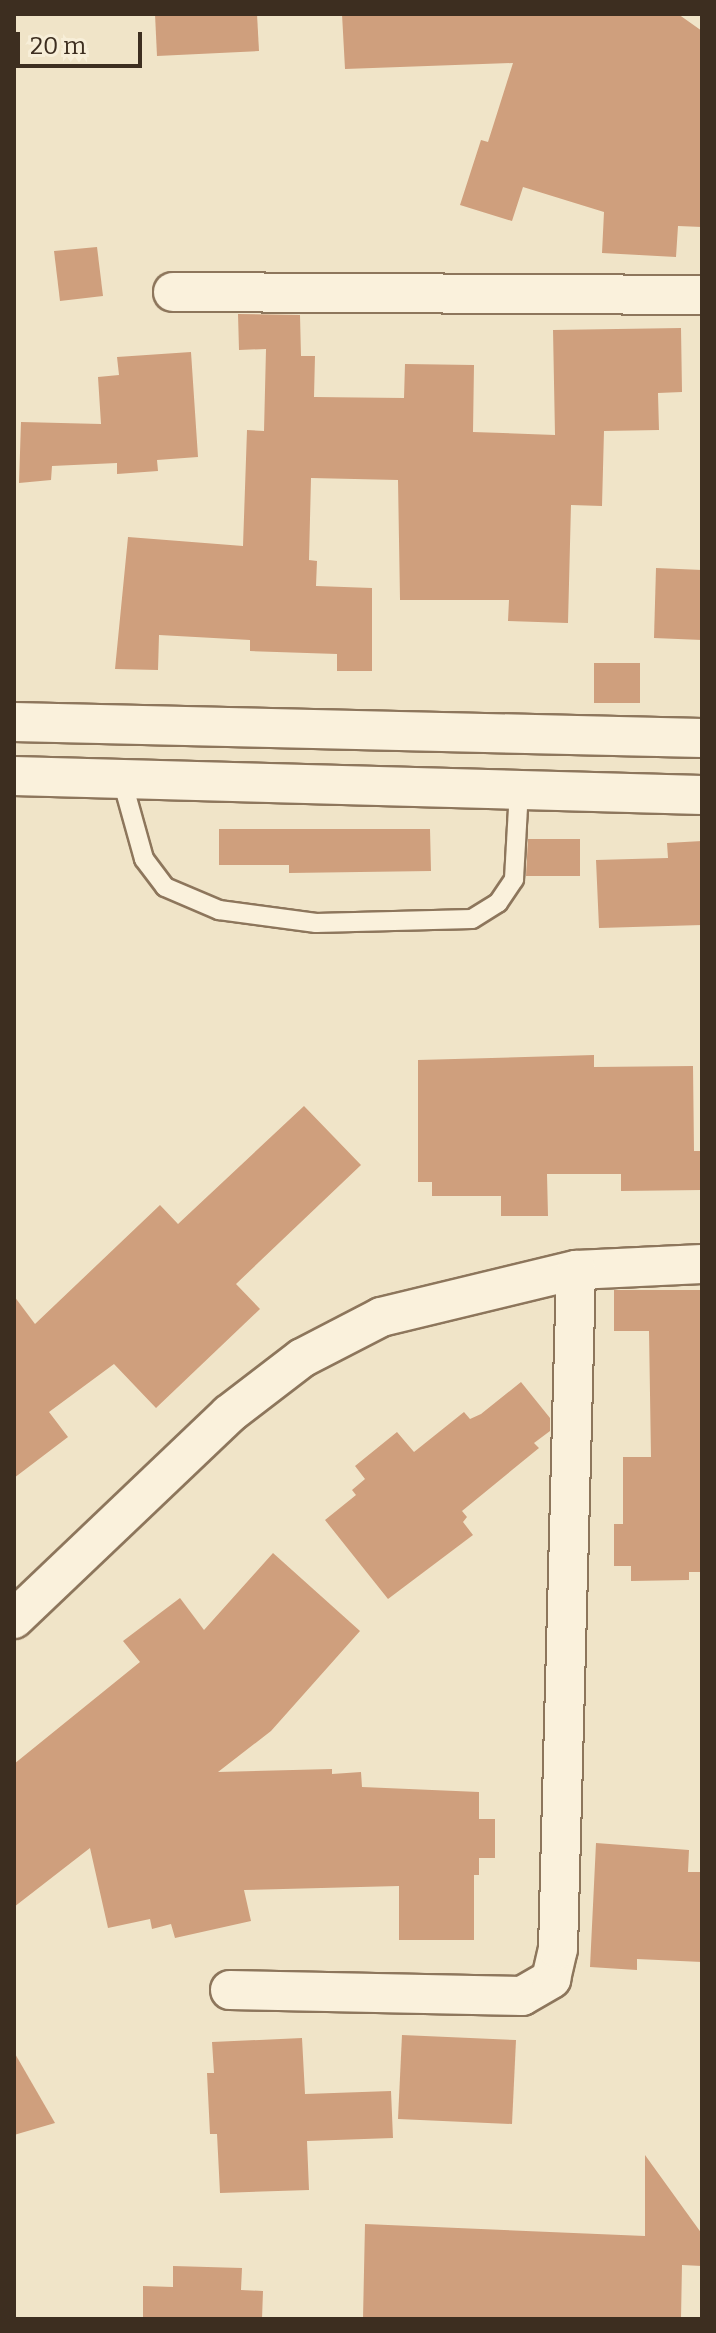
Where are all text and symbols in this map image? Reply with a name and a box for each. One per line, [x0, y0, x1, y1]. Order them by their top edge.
scale bar [20, 16, 146, 66]
text: 20 m [30, 32, 86, 60]

